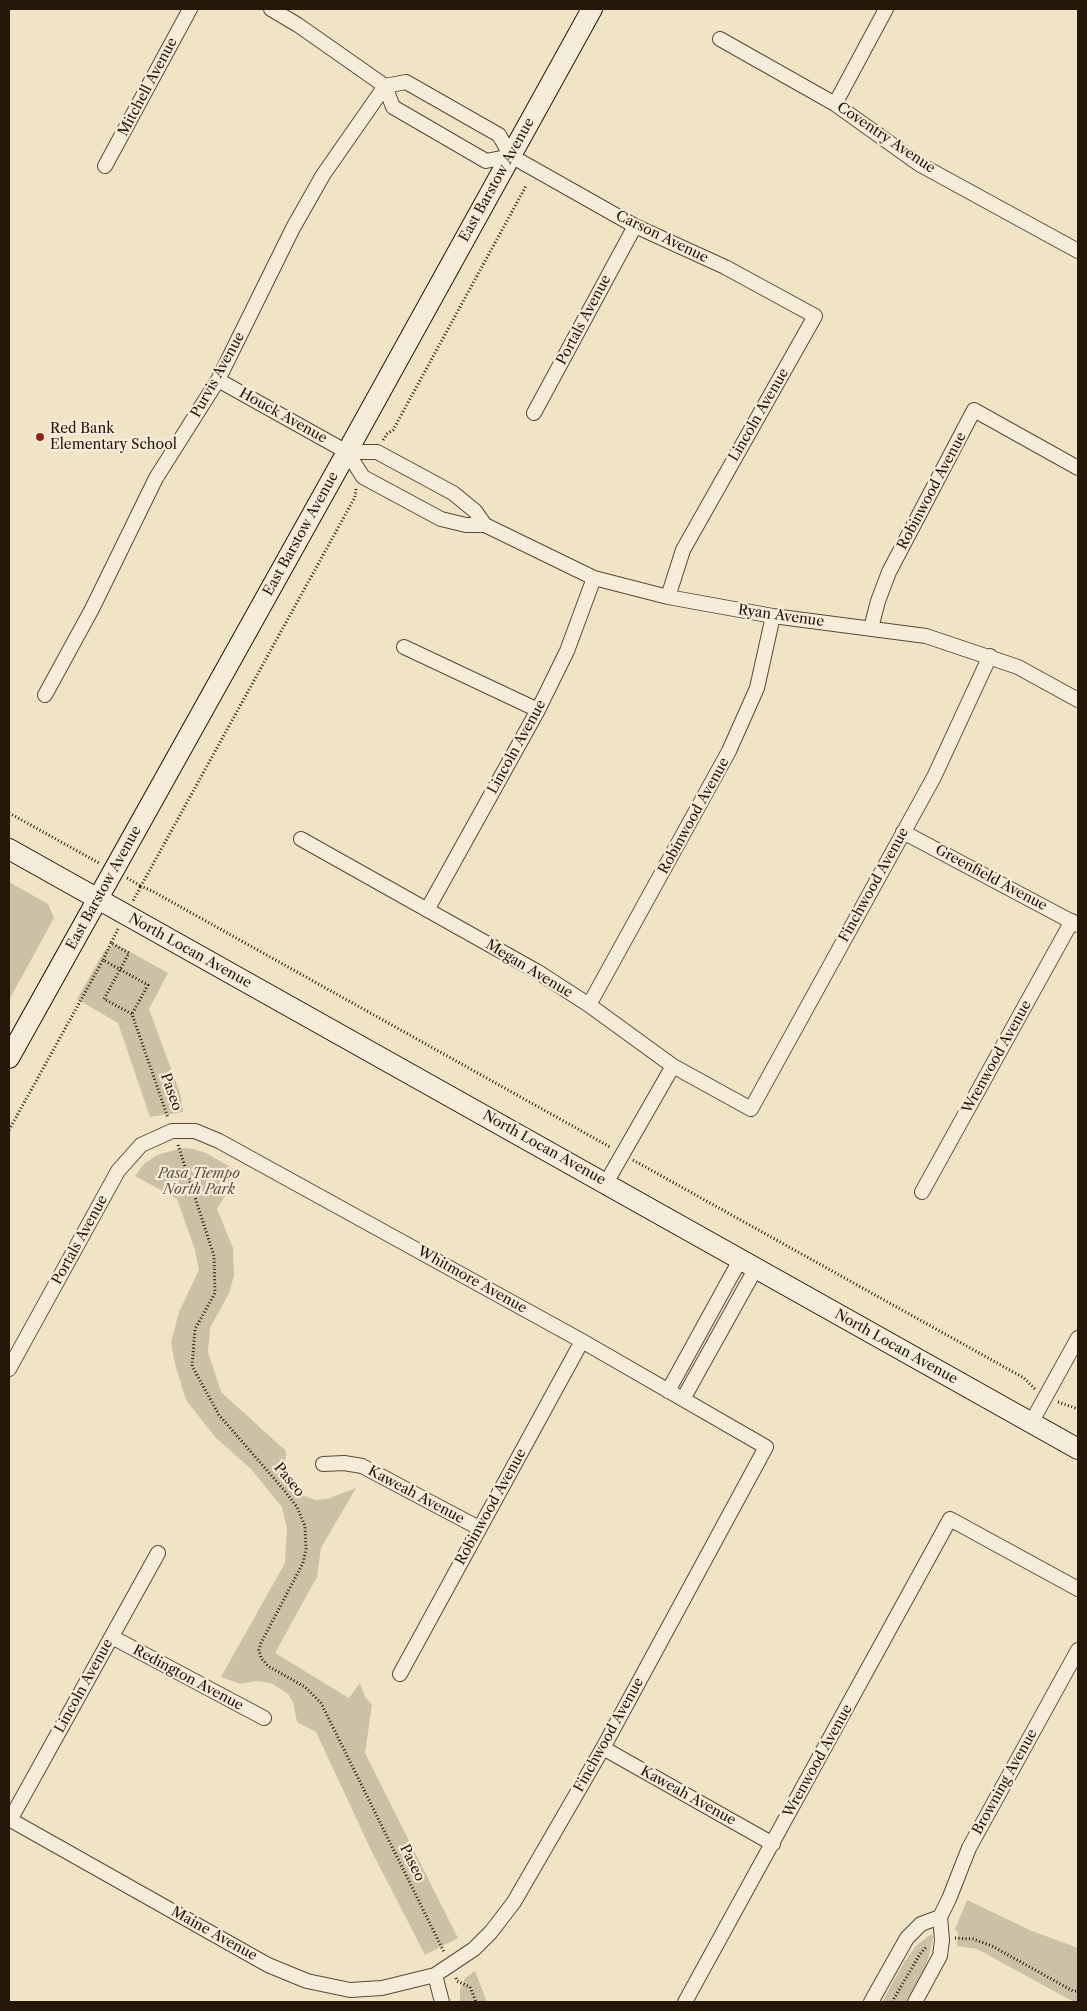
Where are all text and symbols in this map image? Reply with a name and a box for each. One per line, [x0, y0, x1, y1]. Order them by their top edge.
street label: Mitchell Avenue [115, 35, 181, 139]
street label: Coventry Avenue [834, 99, 938, 177]
street label: East Barstow Avenue [456, 115, 538, 245]
street label: Carson Avenue [613, 207, 711, 267]
street label: Portals Avenue [553, 272, 615, 368]
street label: Purvis Avenue [188, 329, 248, 421]
street label: Lincoln Avenue [726, 366, 792, 464]
street label: Houck Avenue [236, 385, 330, 447]
place label: Red Bank Elementary School [50, 421, 177, 454]
street label: Robinwood Avenue [894, 430, 970, 552]
marker: Red Bank Elementary School [34, 431, 46, 443]
street label: East Barstow Avenue [260, 469, 342, 599]
street label: Ryan Avenue [737, 602, 825, 630]
street label: Lincoln Avenue [484, 697, 550, 797]
street label: Robinwood Avenue [655, 755, 733, 877]
street label: East Barstow Avenue [63, 823, 145, 953]
street label: Finchwood Avenue [836, 825, 912, 945]
street label: Greenfield Avenue [932, 841, 1050, 915]
street label: North Locan Avenue [126, 910, 254, 992]
street label: Megan Avenue [482, 936, 576, 1002]
street label: Wrenwood Avenue [959, 998, 1035, 1116]
street label: Paseo [157, 1071, 185, 1113]
street label: North Locan Avenue [480, 1107, 608, 1189]
park label: Pasa Tiempo North Park [158, 1166, 240, 1198]
street label: Portals Avenue [49, 1192, 111, 1288]
street label: Whitmore Avenue [414, 1243, 530, 1317]
street label: North Locan Avenue [832, 1306, 960, 1388]
street label: Robinwood Avenue [452, 1446, 530, 1568]
street label: Paseo [270, 1460, 308, 1500]
street label: Kaweah Avenue [365, 1463, 467, 1527]
street label: Lincoln Avenue [51, 1636, 117, 1736]
street label: Redington Avenue [130, 1642, 246, 1714]
street label: Finchwood Avenue [571, 1675, 647, 1795]
street label: Wrenwood Avenue [780, 1702, 856, 1820]
street label: Browning Avenue [969, 1726, 1041, 1838]
street label: Kaweah Avenue [637, 1763, 739, 1829]
street label: Paseo [396, 1842, 428, 1884]
street label: Maine Avenue [168, 1903, 260, 1965]

